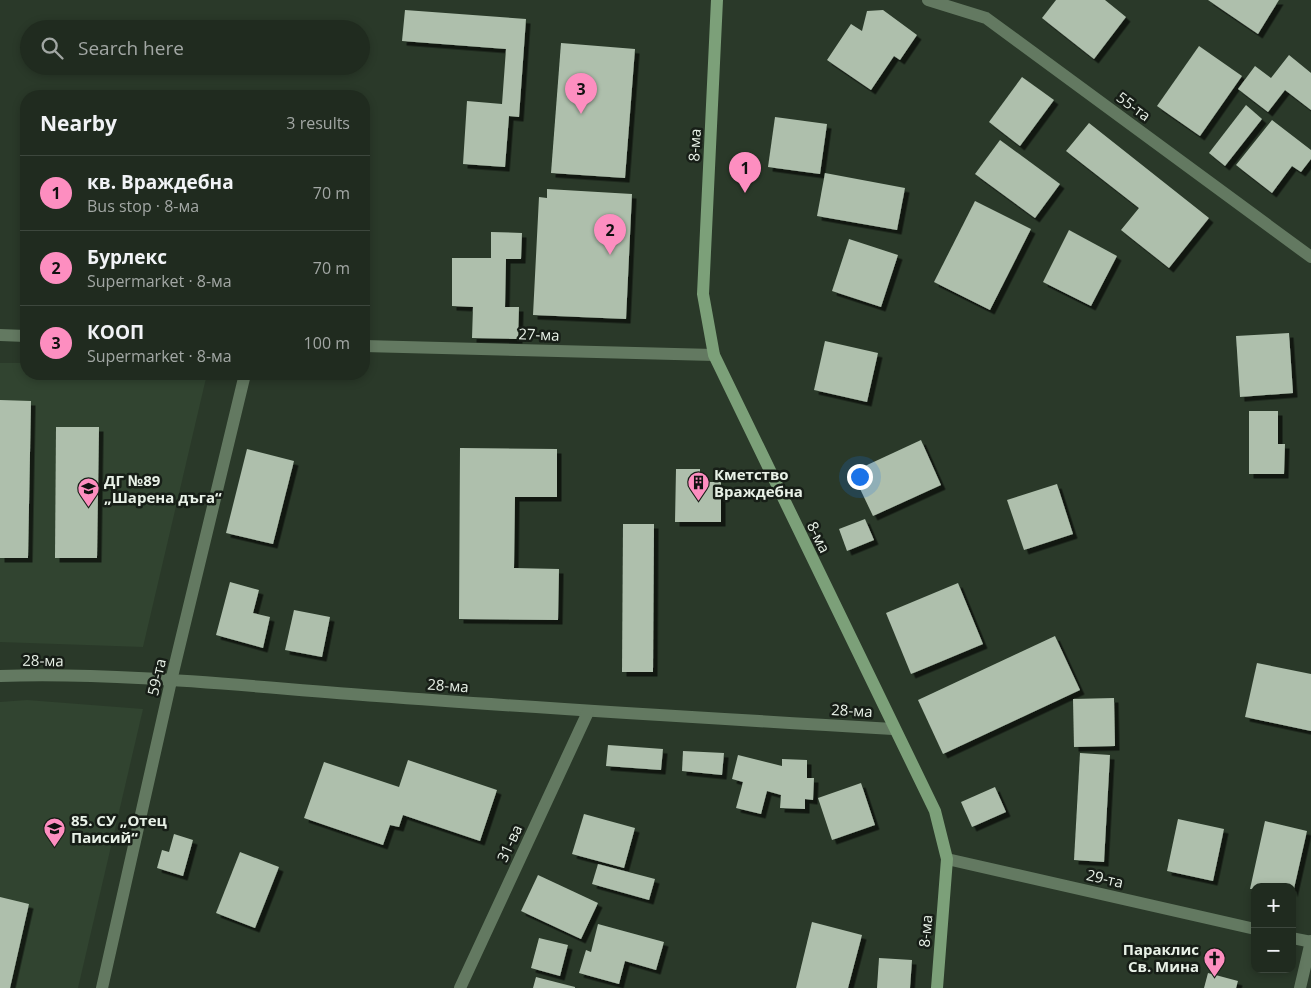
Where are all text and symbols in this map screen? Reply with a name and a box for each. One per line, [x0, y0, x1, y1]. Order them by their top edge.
search box [20, 20, 370, 75]
icon: search [38, 34, 66, 62]
text: Search here [78, 35, 184, 61]
pin: 3 [565, 73, 597, 114]
street label: 55-та [1113, 87, 1155, 125]
text: Nearby [40, 109, 117, 137]
text: 3 results [286, 112, 350, 134]
street label: 8-ма [683, 128, 705, 162]
pin: 1 [729, 152, 761, 193]
text: кв. Враждебна [87, 169, 234, 195]
text: 1 [51, 182, 61, 204]
text: 70 m [313, 182, 350, 204]
text: Bus stop · 8-ма [87, 195, 199, 217]
pin: 2 [594, 214, 626, 255]
text: Бурлекс [87, 244, 167, 270]
text: 2 [51, 257, 61, 279]
text: 70 m [313, 257, 350, 279]
text: Supermarket · 8-ма [87, 270, 232, 292]
text: КООП [87, 319, 144, 345]
street label: 27-ма [518, 323, 560, 345]
text: 3 [51, 332, 61, 354]
text: 100 m [304, 332, 350, 354]
text: Supermarket · 8-ма [87, 345, 232, 367]
place label: Кметство Враждебна [714, 464, 803, 501]
your location [847, 464, 873, 490]
place label: ДГ №89 „Шарена дъга“ [104, 470, 222, 507]
building icon: Кметство Враждебна [686, 471, 710, 502]
school or university icon: ДГ №89 „Шарена дъга“ [76, 477, 100, 508]
street label: 8-ма [803, 518, 835, 556]
street label: 28-ма [22, 650, 64, 670]
street label: 59-та [142, 657, 170, 697]
street label: 28-ма [427, 674, 469, 696]
street label: 28-ма [831, 699, 873, 721]
place label: 85. СУ „Отец Паисий“ [71, 810, 168, 847]
school or university icon: 85. СУ „Отец Паисий“ [43, 817, 67, 848]
street label: 31-ва [492, 821, 526, 865]
street label: 29-та [1085, 864, 1125, 892]
map controls [1251, 883, 1296, 973]
button: + [1251, 883, 1296, 928]
street label: 8-ма [914, 914, 936, 948]
button: − [1251, 928, 1296, 973]
place label: Параклис Св. Мина [1123, 939, 1199, 976]
church icon: Параклис Св. Мина [1203, 946, 1227, 977]

